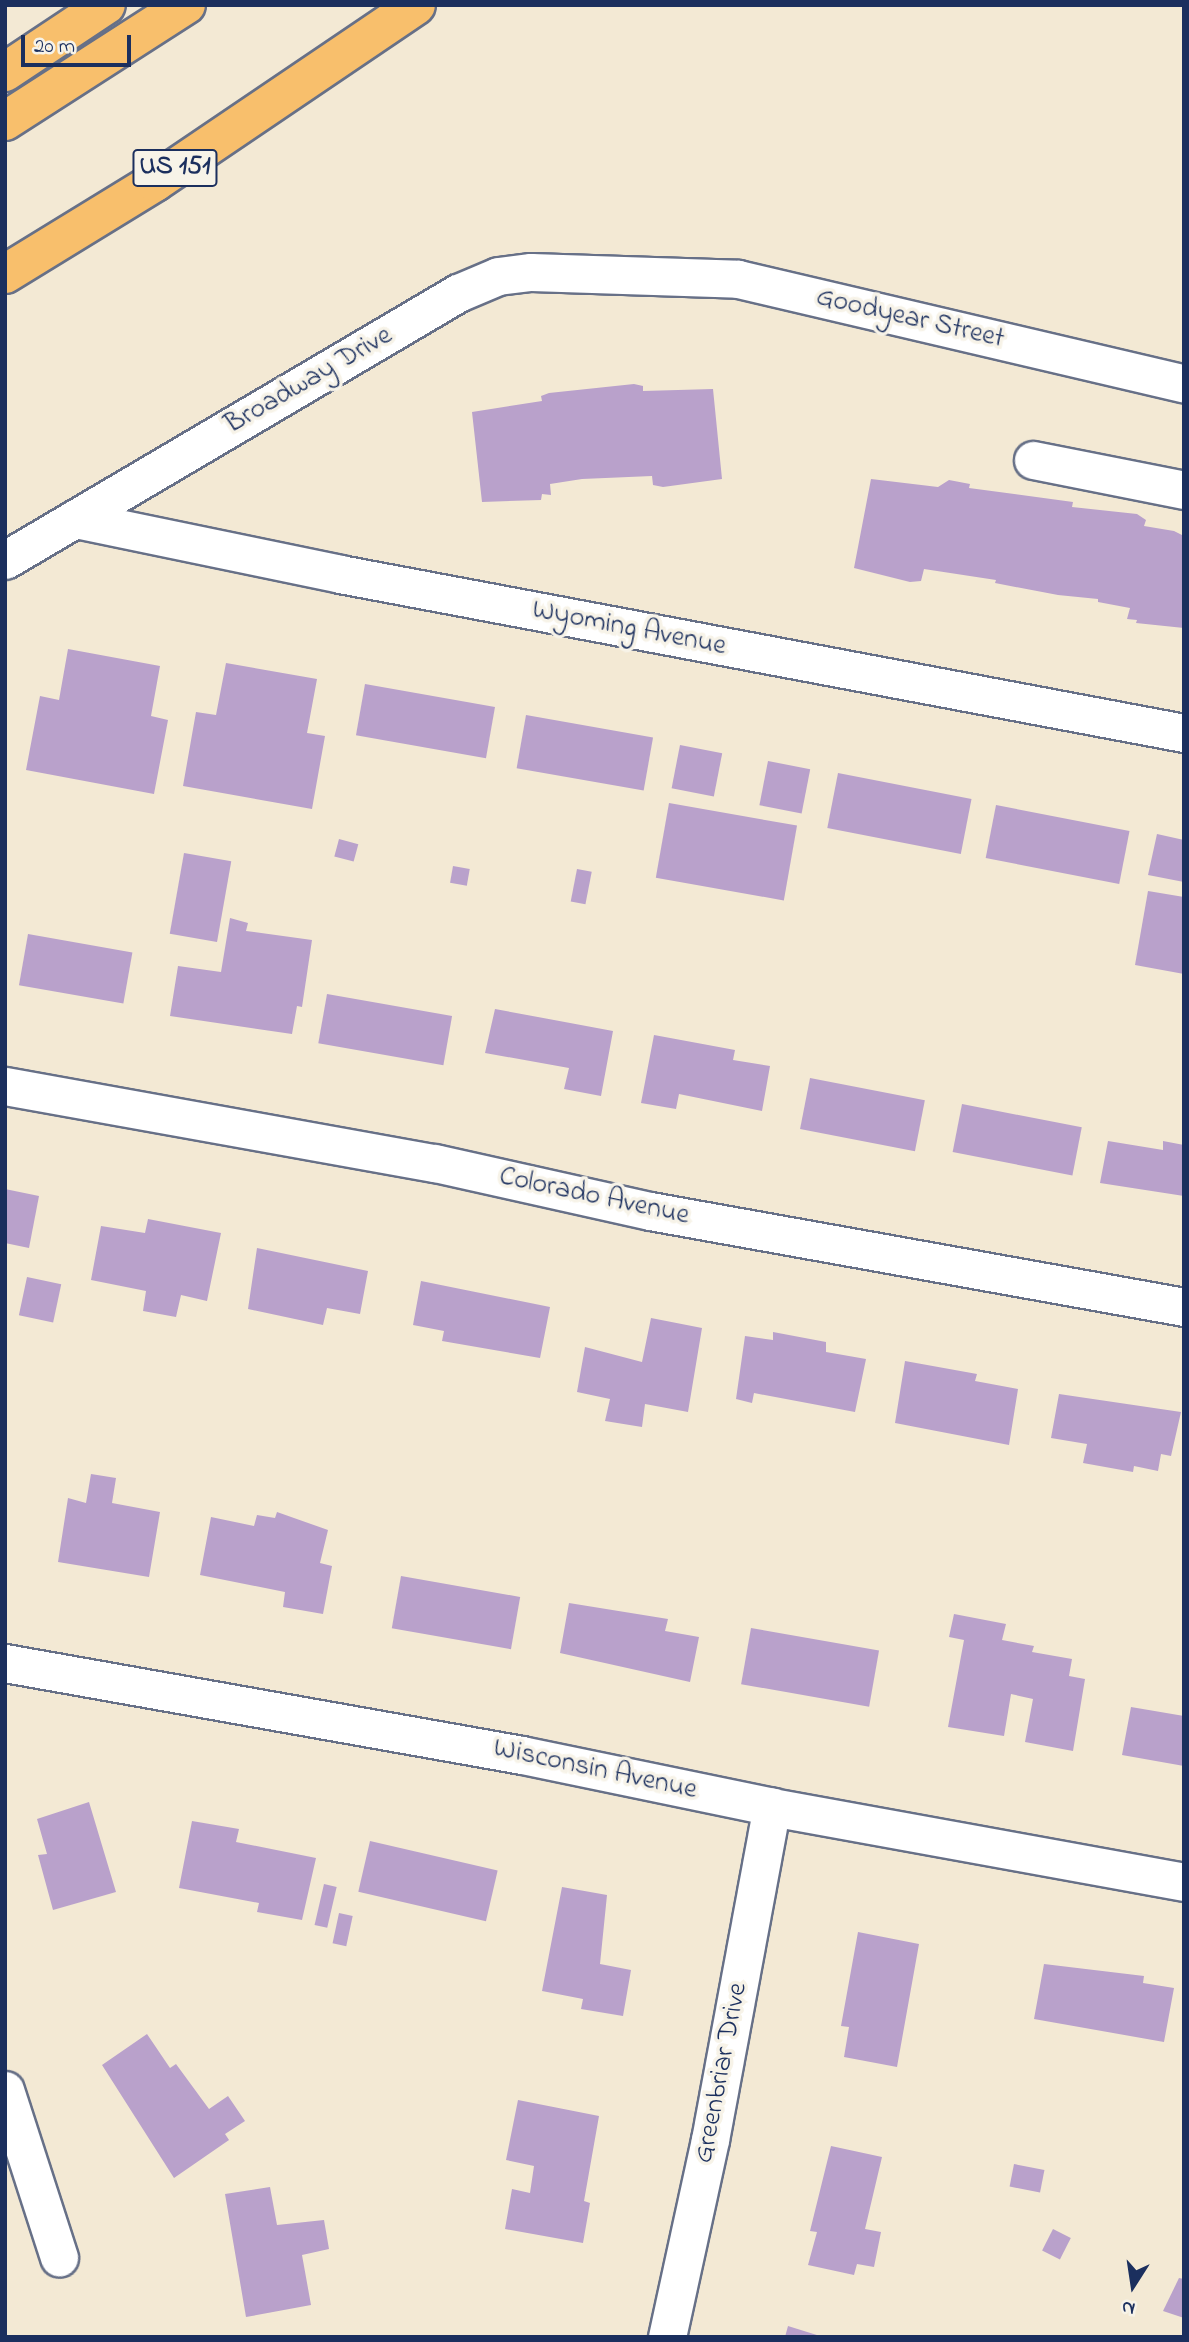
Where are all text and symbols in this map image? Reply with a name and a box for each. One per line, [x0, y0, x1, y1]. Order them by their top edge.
scale bar [24, 21, 135, 65]
text: 20 m [34, 32, 75, 62]
road number: US 151 [131, 146, 219, 190]
street label: Goodyear Street [813, 281, 1007, 357]
street label: Broadway Drive [219, 320, 399, 442]
street label: Wyoming Avenue [529, 594, 729, 664]
street label: Colorado Avenue [496, 1160, 692, 1234]
street label: Wisconsin Avenue [490, 1732, 700, 1808]
street label: Greenbriar Drive [688, 1980, 756, 2166]
north arrow [1098, 2251, 1168, 2321]
text: N [1119, 2292, 1138, 2322]

